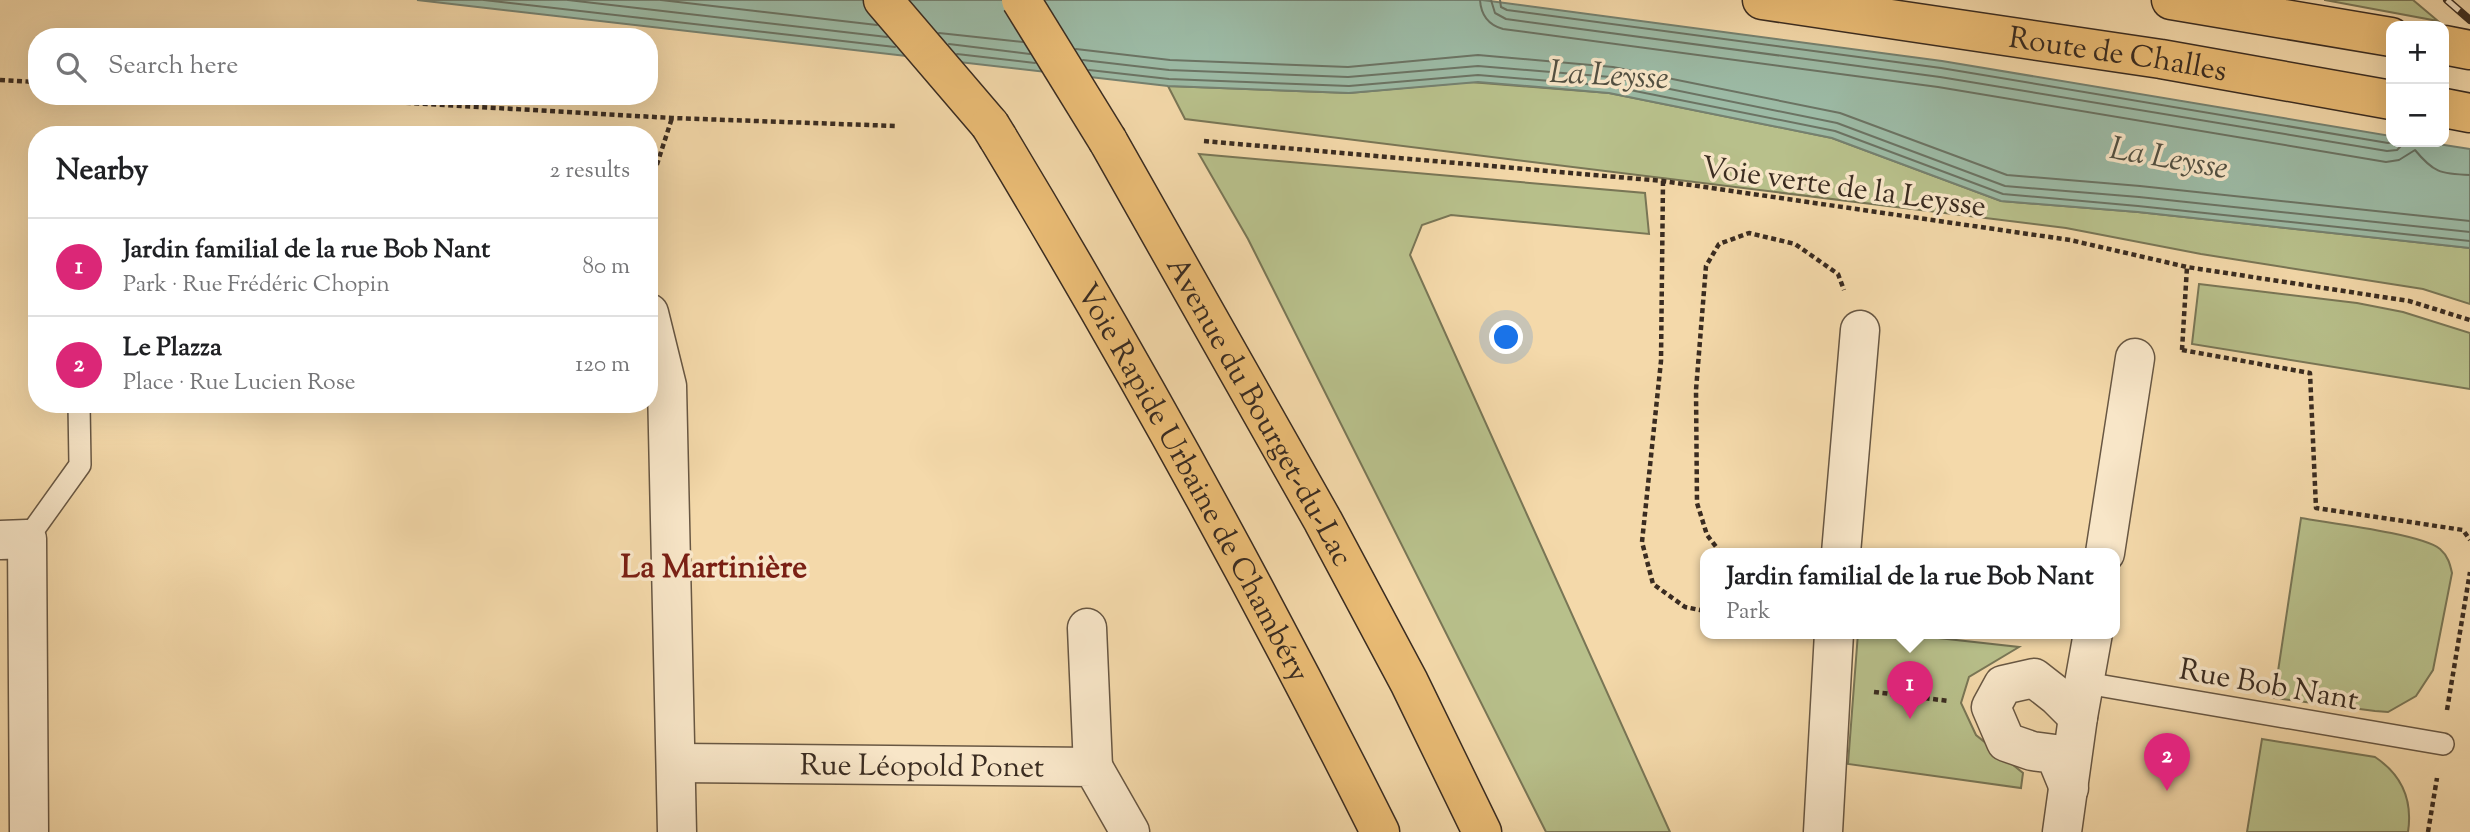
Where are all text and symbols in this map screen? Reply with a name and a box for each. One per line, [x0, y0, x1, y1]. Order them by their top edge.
street label: Route de Challes [2006, 18, 2230, 94]
map controls [2386, 21, 2449, 147]
button: + [2386, 21, 2449, 84]
search box [28, 28, 658, 105]
icon: search [52, 48, 90, 86]
text: Search here [108, 48, 238, 85]
water label: La Leysse [1548, 51, 1670, 103]
button: − [2386, 84, 2449, 147]
water label: La Leysse [2106, 127, 2231, 193]
street label: Voie verte de la Leysse [1699, 147, 1989, 230]
text: Nearby [56, 150, 148, 193]
text: 2 results [550, 155, 630, 188]
text: Jardin familial de la rue Bob Nant [123, 232, 490, 269]
street label: Avenue du Bourget-du-Lac [1154, 250, 1362, 574]
text: 1 [75, 251, 83, 284]
text: 80 m [582, 251, 630, 284]
text: Park · Rue Frédéric Chopin [123, 269, 390, 302]
street label: Voie Rapide Urbaine de Chambéry [1064, 276, 1319, 690]
your location [1489, 320, 1523, 354]
text: Le Plazza [123, 330, 222, 367]
text: 2 [74, 349, 84, 382]
text: 120 m [575, 349, 630, 382]
text: Place · Rue Lucien Rose [123, 367, 355, 400]
district label: La Martinière [621, 546, 807, 592]
popup [1700, 548, 2120, 639]
text: Jardin familial de la rue Bob Nant [1726, 559, 2094, 596]
text: Park [1726, 596, 1770, 629]
street label: Rue Bob Nant [2175, 650, 2362, 723]
pin: 1 [1887, 661, 1933, 719]
pin: 2 [2144, 733, 2190, 791]
street label: Rue Léopold Ponet [800, 745, 1044, 791]

